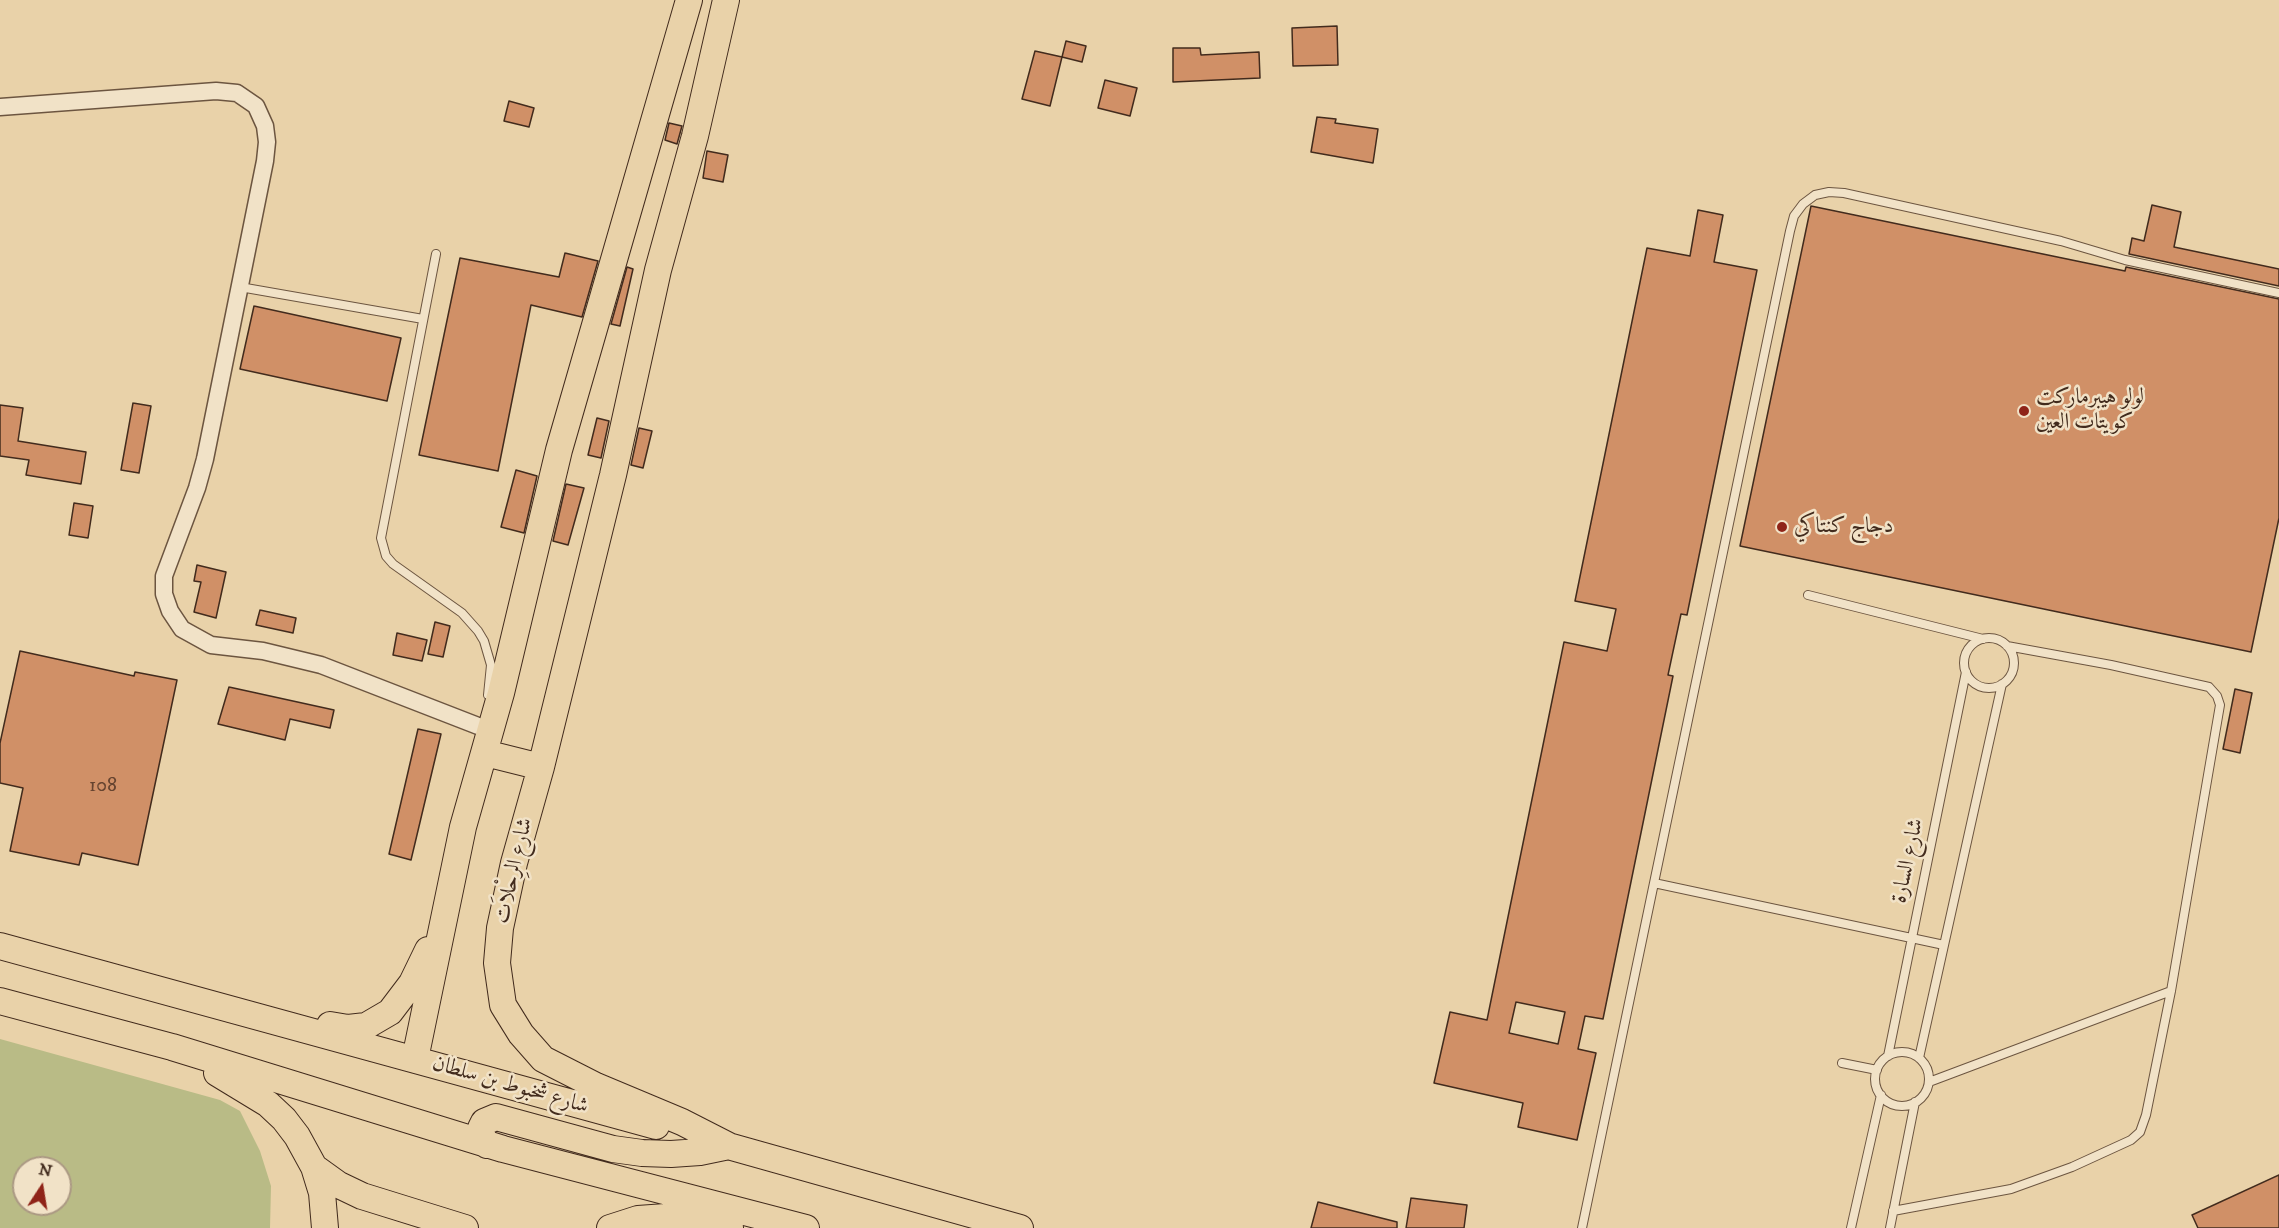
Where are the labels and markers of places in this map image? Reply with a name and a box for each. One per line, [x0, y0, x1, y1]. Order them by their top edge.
place label: لولو هيبرماركت كويتات العين [2036, 385, 2144, 436]
marker: لولو هيبرماركت كويتات العين [2017, 404, 2031, 418]
place label: دجاج كنتاكي [1794, 514, 1893, 540]
marker: دجاج كنتاكي [1775, 520, 1789, 534]

